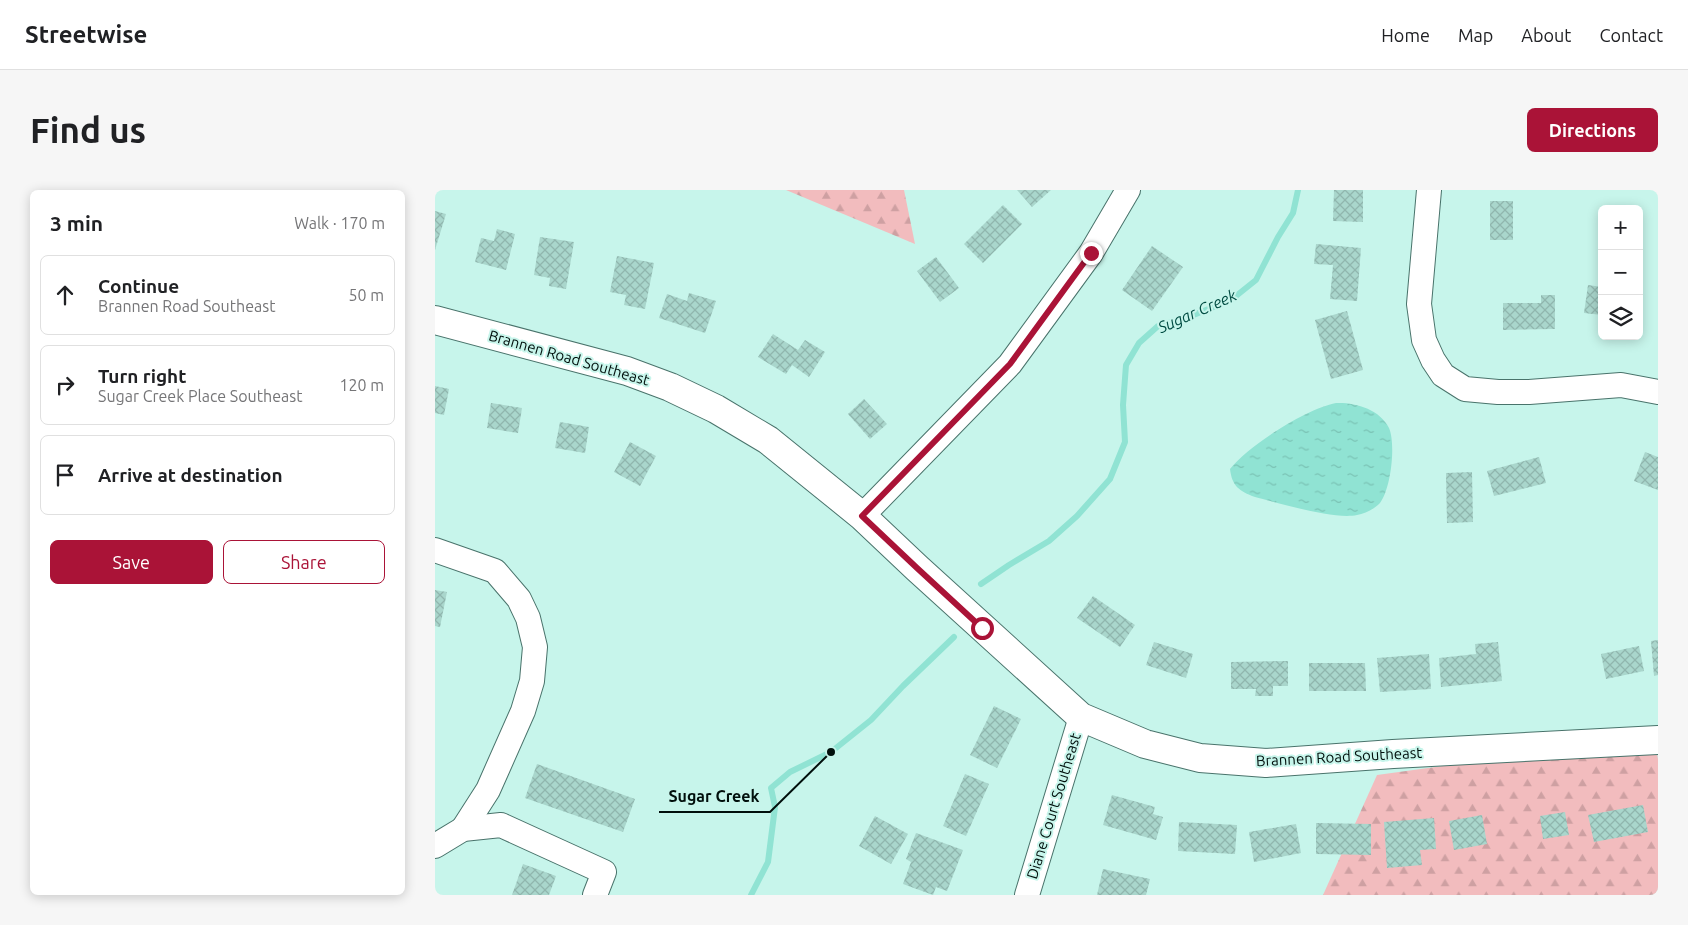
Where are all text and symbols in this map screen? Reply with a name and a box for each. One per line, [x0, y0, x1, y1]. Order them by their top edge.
text: Streetwise [25, 21, 147, 48]
text: Home [1381, 25, 1430, 45]
text: Map [1458, 25, 1493, 45]
text: About [1521, 25, 1571, 45]
text: Contact [1599, 25, 1663, 45]
button: Directions [1527, 108, 1658, 152]
text: Find us [30, 110, 146, 150]
map controls [1598, 205, 1643, 340]
button: + [1598, 205, 1643, 250]
text: 3 min [50, 211, 103, 235]
text: Walk · 170 m [294, 214, 385, 232]
route end [1080, 242, 1103, 265]
button: − [1598, 250, 1643, 295]
text: Continue [98, 275, 179, 297]
icon: ahead [51, 281, 79, 309]
water label: Sugar Creek [1154, 285, 1240, 337]
text: 50 m [348, 286, 384, 304]
button: layers [1598, 295, 1643, 340]
text: Brannen Road Southeast [98, 297, 275, 315]
street label: Brannen Road Southeast [487, 326, 652, 389]
text: Turn right [98, 365, 186, 387]
icon: right [51, 371, 79, 399]
text: 120 m [339, 376, 384, 394]
text: Sugar Creek Place Southeast [98, 387, 302, 405]
icon: arrive [51, 461, 79, 489]
text: Arrive at destination [98, 464, 283, 486]
button: Save [50, 540, 213, 584]
button: Share [223, 540, 385, 584]
route start [971, 617, 994, 640]
street label: Diane Court Southeast [1023, 731, 1084, 881]
street label: Brannen Road Southeast [1255, 744, 1423, 769]
callout: Sugar Creek [659, 781, 770, 812]
text: Sugar Creek [668, 787, 760, 805]

